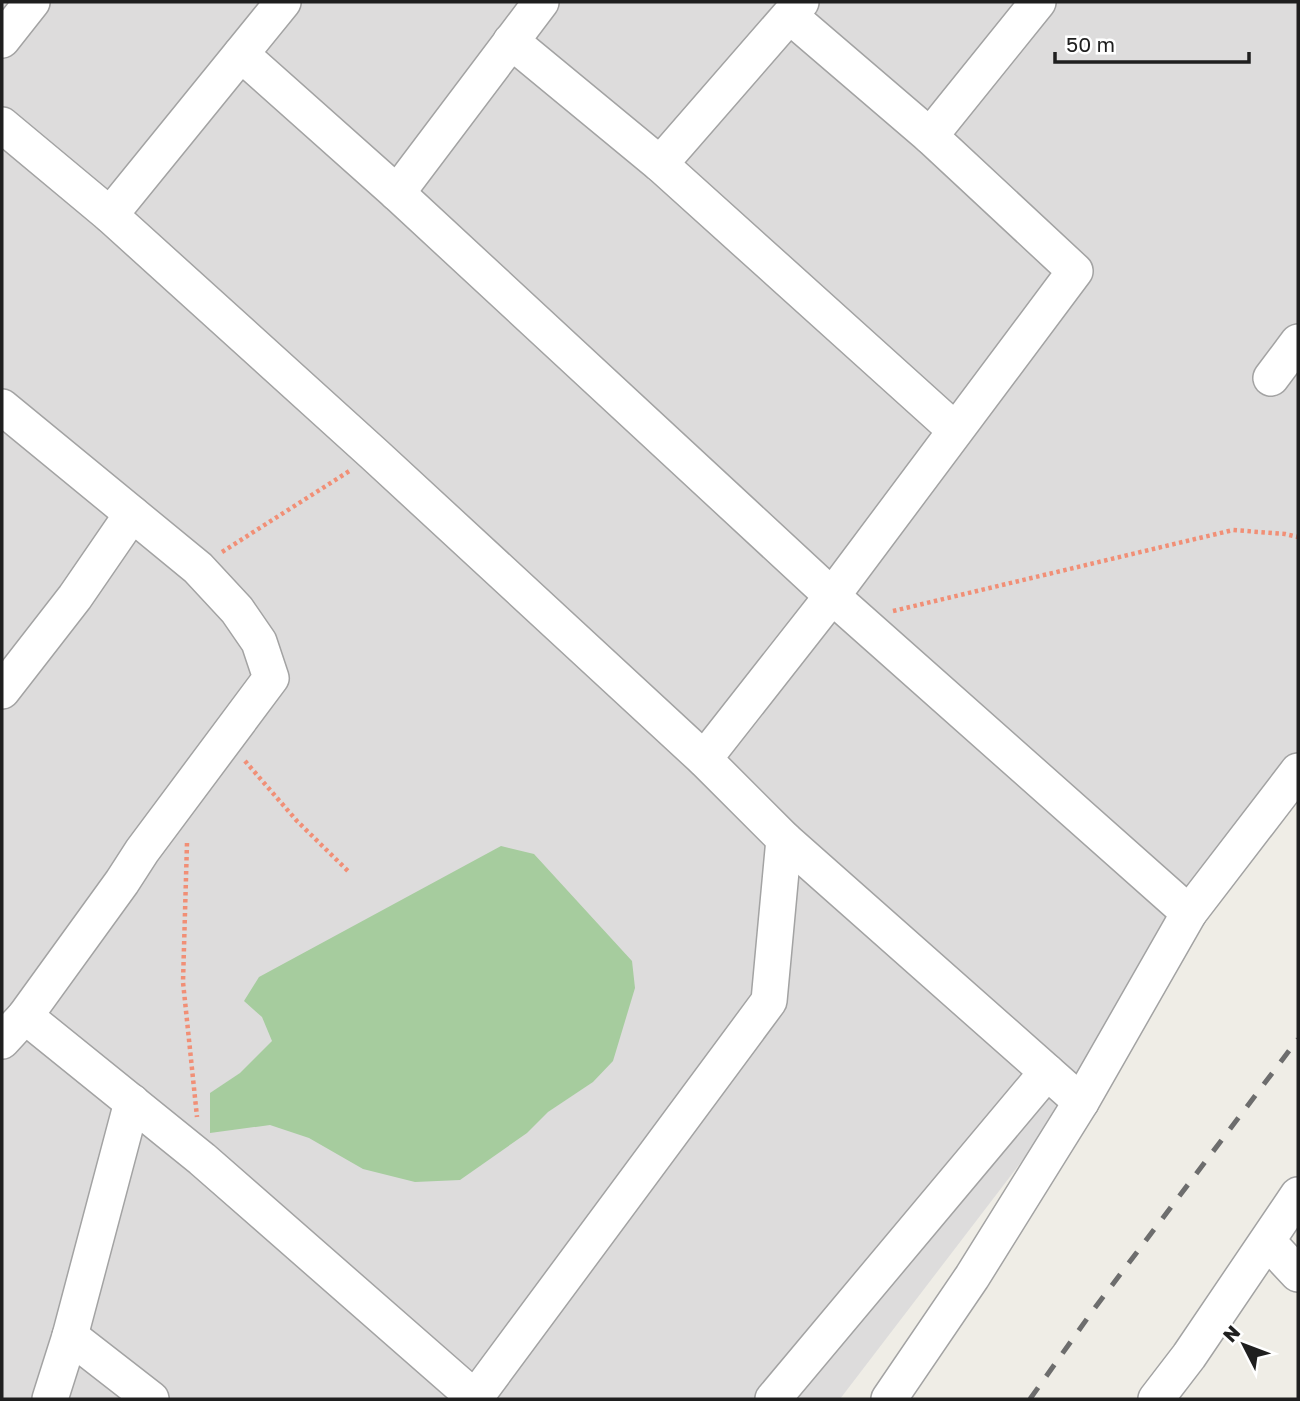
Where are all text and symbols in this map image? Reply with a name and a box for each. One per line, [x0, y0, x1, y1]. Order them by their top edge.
scale bar [1055, 21, 1249, 65]
text: 50 m [1066, 31, 1115, 57]
north arrow [1209, 1310, 1279, 1380]
text: N [1218, 1320, 1244, 1346]

